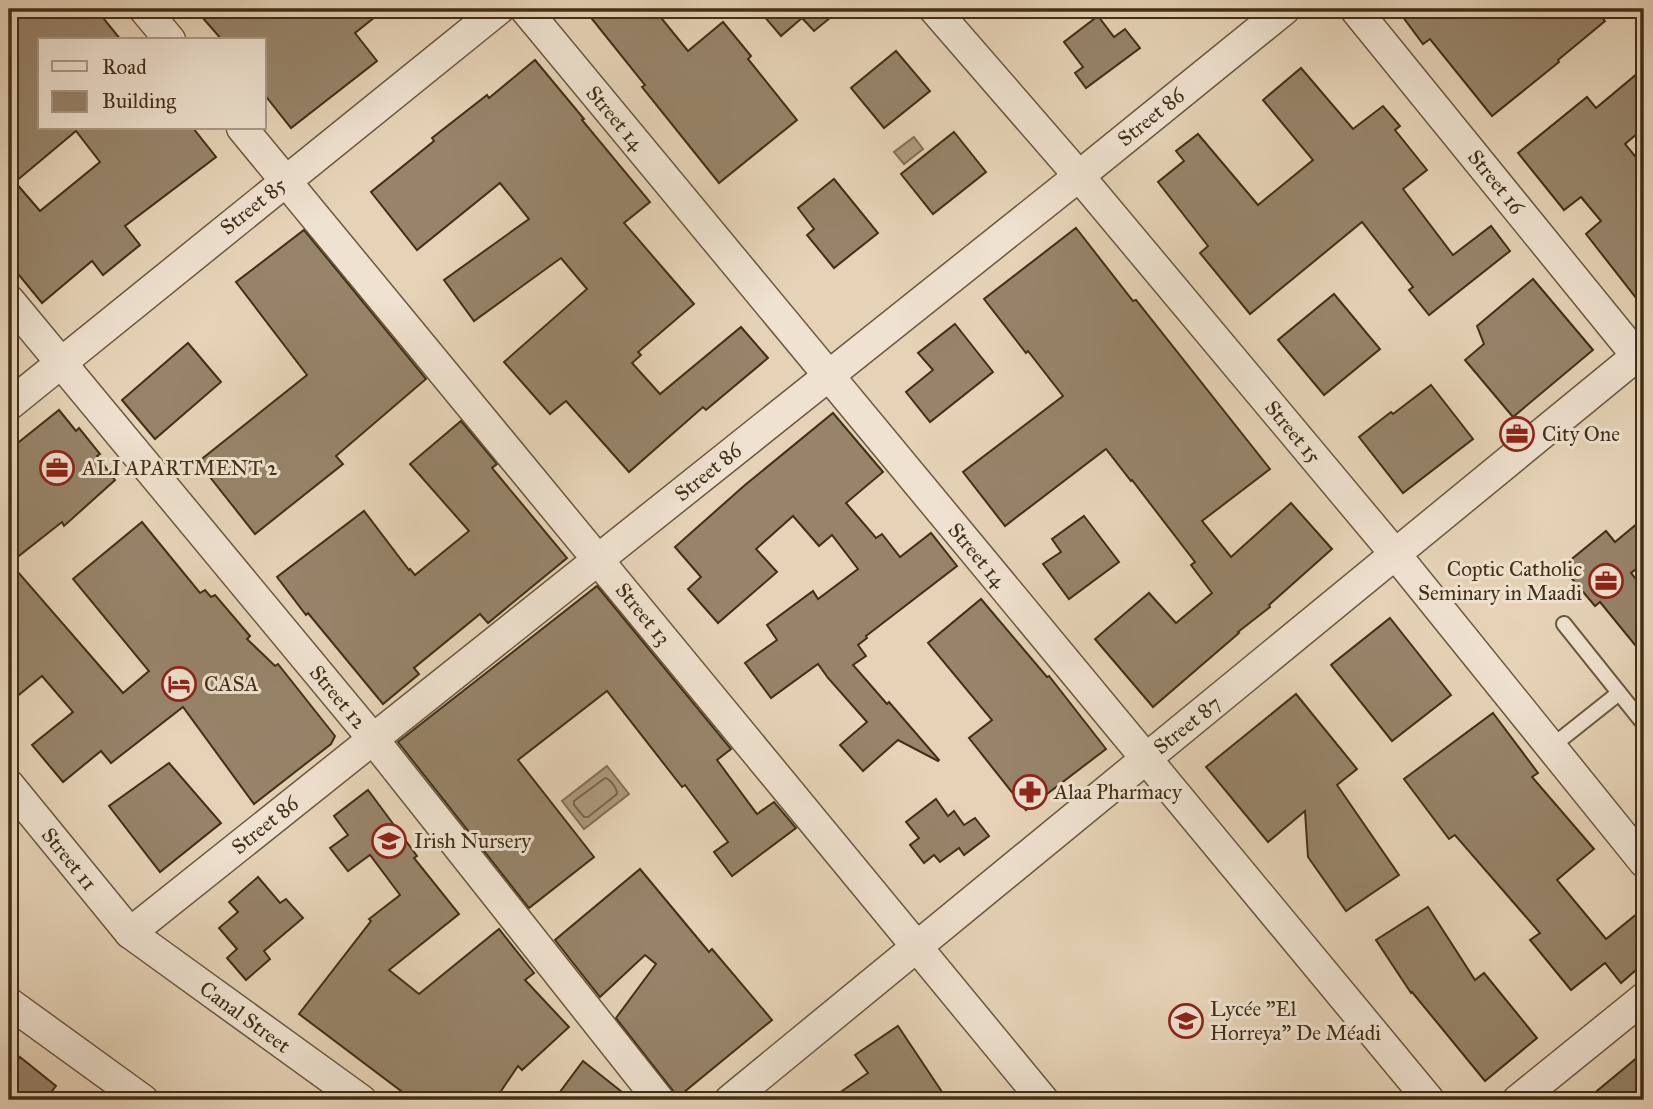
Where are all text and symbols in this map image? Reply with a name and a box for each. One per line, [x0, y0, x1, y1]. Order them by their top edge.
legend [38, 38, 266, 130]
text: Road [102, 54, 147, 80]
street label: Street 14 [580, 80, 650, 157]
street label: Street 86 [1112, 81, 1191, 152]
text: Building [102, 88, 176, 114]
street label: Street 16 [1462, 144, 1531, 221]
street label: Street 85 [215, 171, 292, 241]
street label: Street 15 [1259, 395, 1327, 469]
office icon: City One [1498, 415, 1536, 453]
place label: City One [1542, 421, 1620, 447]
street label: Street 86 [669, 436, 748, 507]
office icon: ALI APARTMENT 2 [38, 449, 76, 487]
place label: ALI APARTMENT 2 [81, 455, 278, 481]
street label: Street 14 [942, 517, 1012, 594]
place label: Coptic Catholic Seminary in Maadi [1418, 556, 1582, 606]
office icon: Coptic Catholic Seminary in Maadi [1587, 562, 1625, 600]
street label: Street 13 [610, 577, 676, 651]
street label: Street 12 [304, 660, 373, 735]
hotel icon: CASA [160, 665, 198, 703]
place label: CASA [204, 671, 259, 697]
street label: Street 87 [1148, 690, 1226, 760]
pharmacy icon: Alaa Pharmacy [1011, 773, 1049, 811]
place label: Alaa Pharmacy [1053, 779, 1183, 805]
street label: Street 86 [226, 789, 305, 860]
street label: Street 11 [36, 822, 102, 896]
school or university icon: Irish Nursery [370, 822, 408, 860]
place label: Irish Nursery [414, 828, 532, 854]
street label: Canal Street [195, 975, 296, 1059]
place label: Lycée "El Horreya" De Méadi [1210, 996, 1381, 1046]
school or university icon: Lycée "El Horreya" De Méadi [1167, 1002, 1205, 1040]

